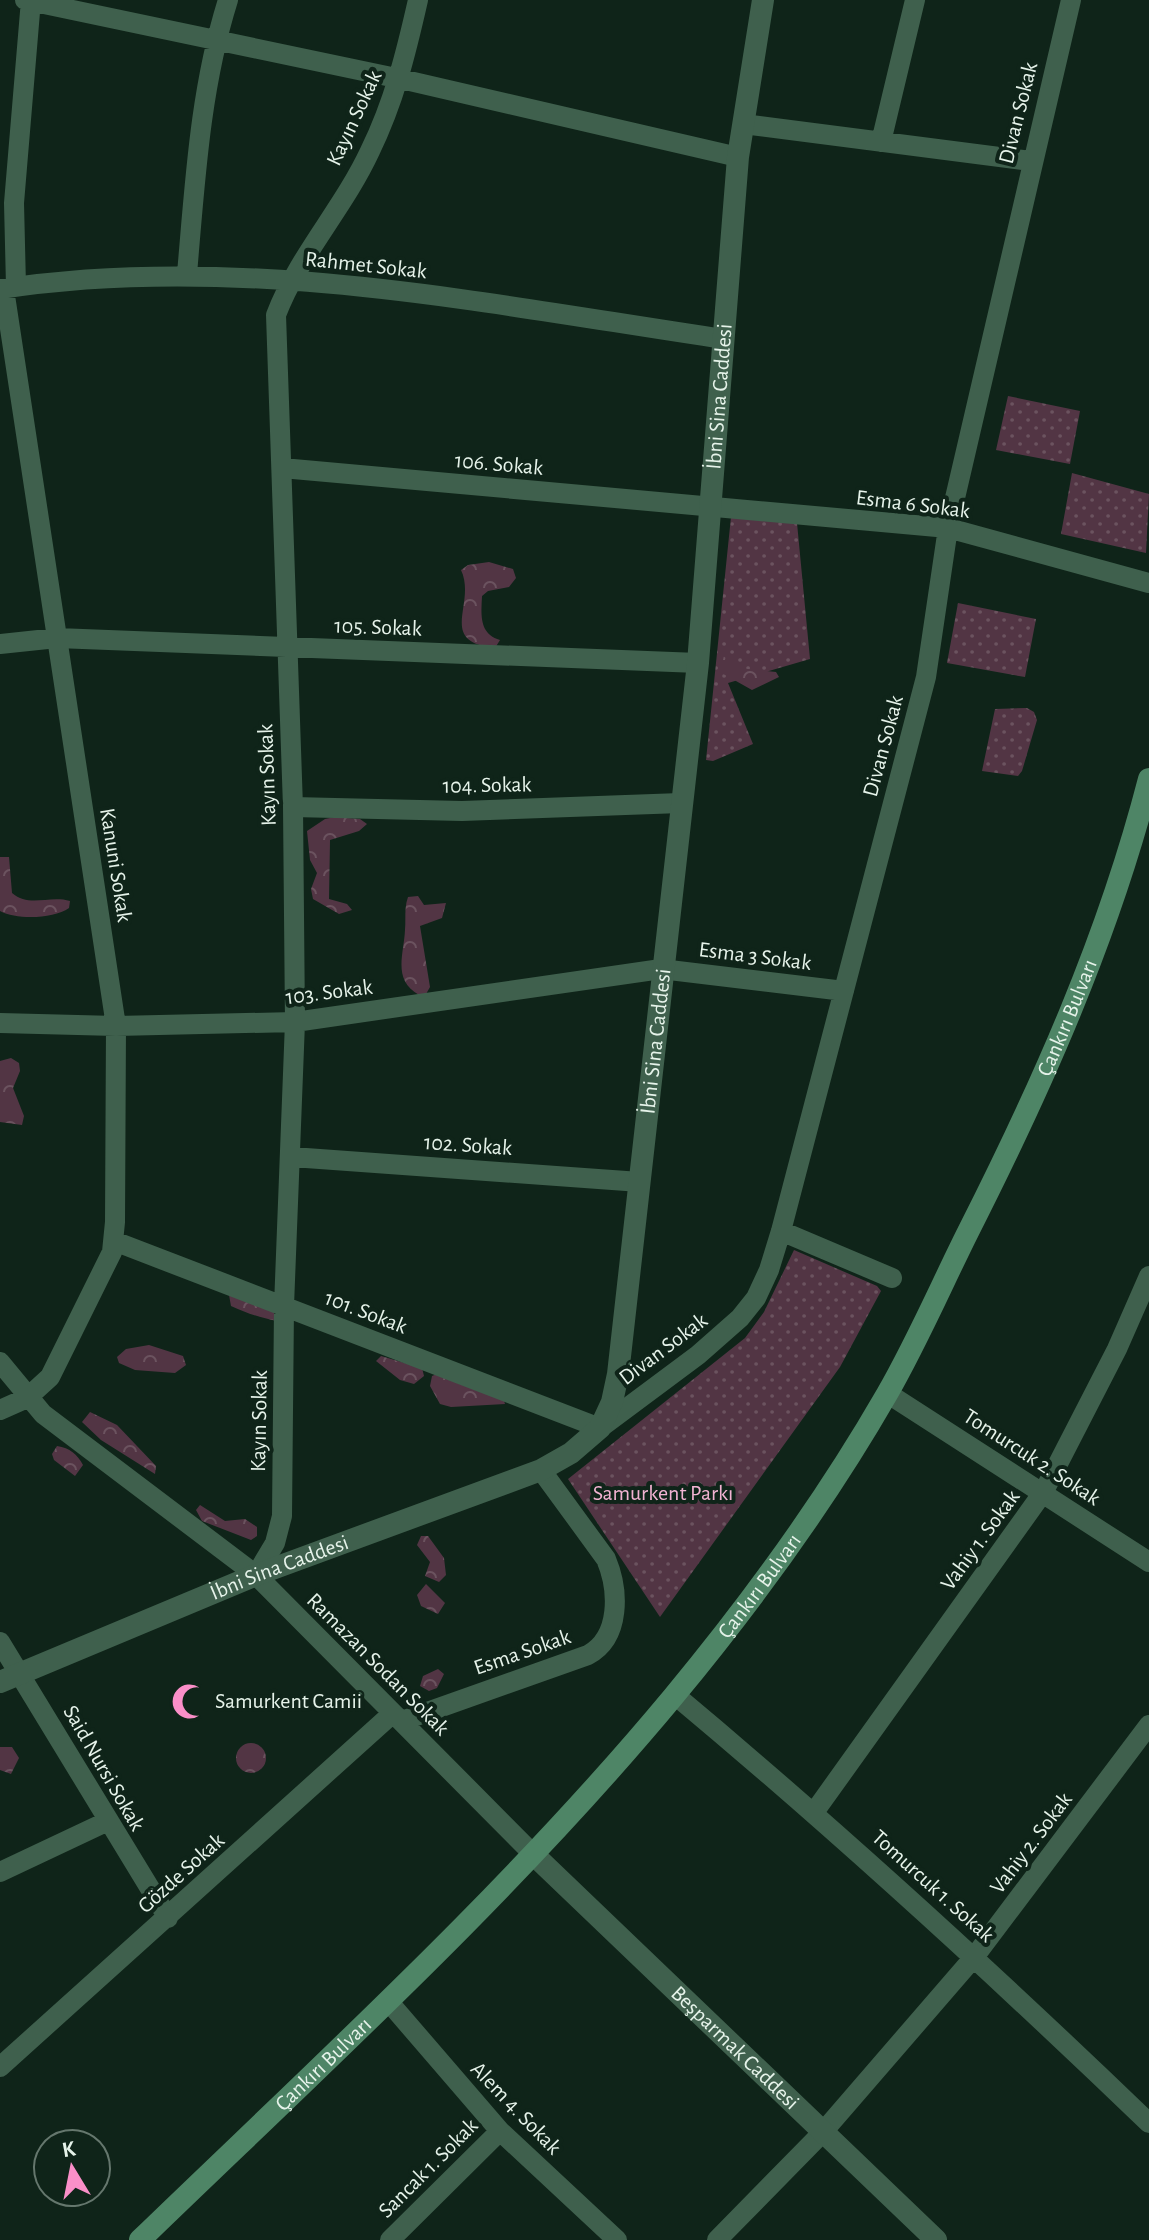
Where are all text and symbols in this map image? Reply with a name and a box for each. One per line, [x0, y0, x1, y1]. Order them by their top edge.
street label: Divan Sokak [995, 60, 1041, 166]
street label: Kayın Sokak [322, 67, 386, 169]
street label: Rahmet Sokak [304, 248, 428, 282]
street label: İbni Sina Caddesi [702, 323, 736, 470]
street label: 106. Sokak [454, 449, 544, 479]
street label: Esma 6 Sokak [855, 486, 971, 522]
street label: 105. Sokak [334, 614, 422, 640]
street label: Divan Sokak [859, 693, 907, 799]
street label: Kayın Sokak [254, 724, 280, 826]
street label: 104. Sokak [442, 773, 532, 797]
street label: Kanuni Sokak [96, 807, 136, 923]
street label: Esma 3 Sokak [697, 938, 813, 974]
street label: Çankırı Bulvarı [1033, 956, 1101, 1079]
street label: İbni Sina Caddesi [636, 967, 675, 1115]
street label: 103. Sokak [284, 976, 374, 1008]
street label: 102. Sokak [423, 1131, 513, 1159]
street label: 101. Sokak [322, 1286, 410, 1338]
street label: Divan Sokak [615, 1309, 711, 1389]
street label: Kayın Sokak [247, 1370, 271, 1472]
street label: Tomurcuk 2. Sokak [960, 1405, 1104, 1509]
park label: Samurkent Parkı [593, 1482, 733, 1504]
street label: Vahiy 1. Sokak [936, 1486, 1024, 1594]
street label: Çankırı Bulvarı [714, 1530, 805, 1643]
street label: İbni Sina Caddesi [207, 1531, 351, 1604]
street label: Ramazan Sodan Sokak [303, 1589, 453, 1739]
street label: Esma Sokak [471, 1625, 573, 1679]
mosque icon: Samurkent Camii [170, 1682, 208, 1720]
place label: Samurkent Camii [215, 1690, 362, 1712]
street label: Said Nursi Sokak [59, 1701, 149, 1835]
street label: Vahiy 2. Sokak [986, 1788, 1076, 1898]
street label: Tomurcuk 1. Sokak [868, 1826, 998, 1946]
street label: Gözde Sokak [134, 1829, 228, 1917]
street label: Beşparmak Caddesi [667, 1982, 803, 2114]
street label: Çankırı Bulvarı [271, 2013, 375, 2115]
street label: Alem 4. Sokak [467, 2057, 565, 2159]
street label: Sancak 1. Sokak [374, 2114, 482, 2222]
north arrow [32, 2128, 112, 2208]
text: K [60, 2137, 78, 2161]

